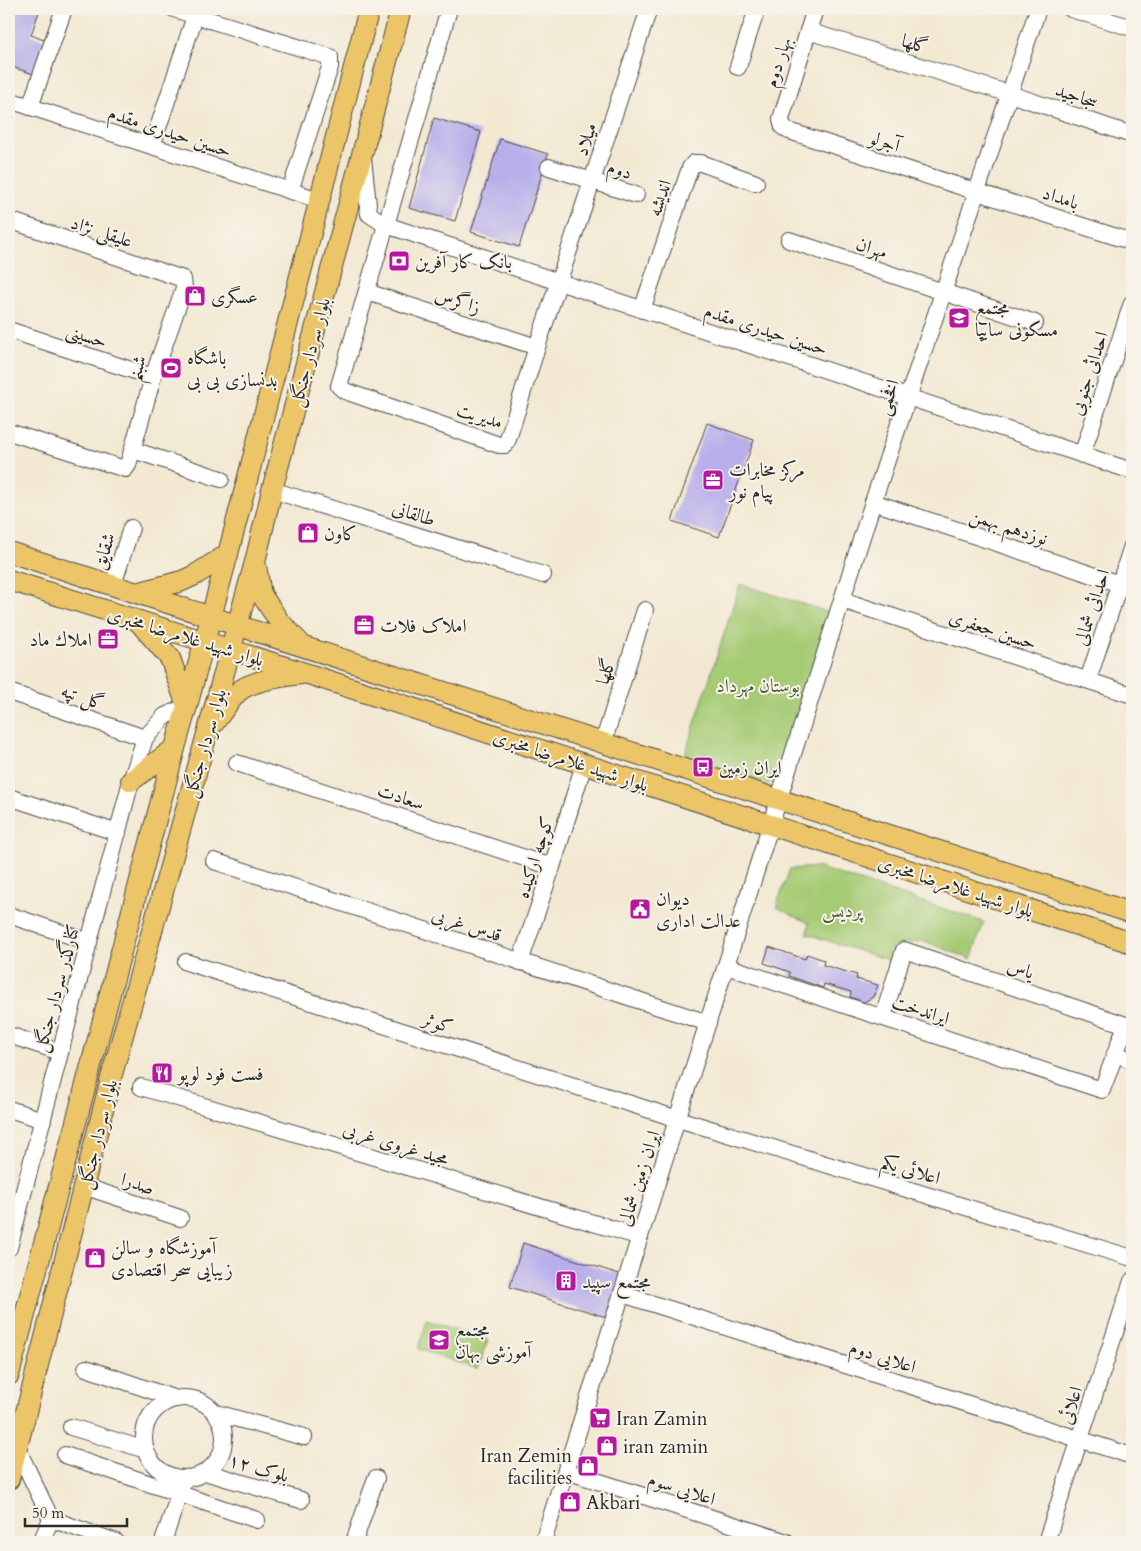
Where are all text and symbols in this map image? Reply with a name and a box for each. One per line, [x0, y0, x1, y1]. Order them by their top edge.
street label: گلها [898, 28, 931, 60]
street label: بهار دوم [758, 34, 801, 92]
street label: سجاجید [1052, 77, 1102, 115]
street label: حسین حیدری مقدم [104, 100, 235, 167]
street label: میلاد [568, 119, 604, 159]
street label: آجرلو [864, 124, 905, 160]
street label: دوم [603, 154, 635, 189]
street label: اندیشه [642, 177, 678, 220]
street label: بامداد [1039, 180, 1082, 216]
street label: علیقلی نژاد [67, 210, 136, 255]
street label: مهران [853, 231, 891, 265]
bank icon: بانک کار آفرین [387, 249, 411, 273]
place label: بانک کار آفرین [415, 249, 512, 275]
street label: زاگرس [432, 281, 484, 321]
shop icon: عسگری [183, 284, 207, 308]
place label: عسگری [211, 284, 258, 310]
street label: بلوار سردار جنگل [283, 295, 337, 410]
place label: مجتمع مسکونی سایپا [975, 295, 1058, 343]
street label: حسین حیدری مقدم [700, 298, 831, 365]
school or university icon: مجتمع مسکونی سایپا [947, 306, 971, 330]
street label: حسینی [63, 317, 111, 355]
street label: احداثی جنوبی [1063, 328, 1116, 419]
place label: باشگاه بدنسازی بی بی [187, 345, 277, 394]
street label: شبنم [121, 352, 159, 386]
sports icon: باشگاه بدنسازی بی بی [159, 356, 183, 380]
street label: افخمی [870, 376, 906, 419]
street label: مدیریت [453, 397, 506, 435]
place label: مرکز مخابرات پیام نور [727, 457, 805, 508]
office icon: مرکز مخابرات پیام نور [701, 468, 725, 492]
street label: طالقانی [389, 495, 439, 533]
street label: نوزدهم بهمن [965, 502, 1051, 557]
shop icon: کاون [296, 521, 320, 545]
place label: کاون [324, 521, 357, 547]
street label: شقایق [86, 530, 122, 573]
street label: احداثی شمالی [1067, 566, 1117, 649]
street label: بلوار شهید غلامرضا مخبری [104, 601, 267, 673]
street label: حسین جعفری [946, 604, 1040, 656]
office icon: املاک فلات [352, 613, 376, 637]
place label: املاک فلات [380, 613, 467, 639]
place label: املاك ماد [29, 627, 92, 653]
office icon: املاك ماد [96, 627, 120, 651]
street label: گلها [590, 655, 622, 688]
park label: بوستان مهرداد [716, 673, 800, 699]
street label: گل تپه [58, 677, 108, 716]
street label: بلوار سردار جنگل [177, 686, 233, 801]
street label: بلوار شهید غلامرضا مخبری [490, 724, 652, 798]
bus stop icon: ایران زمین [691, 755, 715, 779]
place label: ایران زمین [719, 755, 782, 781]
street label: سعادت [374, 777, 428, 817]
street label: کوچه ارکیده [509, 813, 560, 902]
street label: بلوار شهید غلامرضا مخبری [875, 850, 1037, 924]
place label: دیوان عدالت اداری [656, 886, 741, 934]
public building icon: دیوان عدالت اداری [628, 897, 652, 921]
park label: پردیس [822, 898, 864, 924]
street label: قدس غربی [428, 901, 505, 949]
street label: کنارگذر سردار جنگل [26, 921, 87, 1055]
street label: یاس [1004, 952, 1039, 986]
street label: ایراندخت [889, 988, 953, 1031]
street label: کوثر [417, 1005, 456, 1040]
restaurant icon: فست فود لوپو [150, 1061, 174, 1085]
place label: فست فود لوپو [176, 1061, 264, 1087]
street label: بلوار سردار جنگل [72, 1077, 124, 1192]
street label: مجید غروی غربی [339, 1116, 452, 1173]
street label: ایران زمین شمالی [611, 1127, 667, 1229]
street label: اعلائی یکم [877, 1149, 943, 1195]
street label: صدرا [118, 1166, 158, 1202]
place label: آموزشگاه و سالن زیبایی سحر اقتصادی [111, 1235, 233, 1283]
shop icon: آموزشگاه و سالن زیبایی سحر اقتصادی [83, 1246, 107, 1270]
building icon: مجتمع سپید [554, 1269, 578, 1293]
place label: مجتمع سپید [582, 1269, 651, 1299]
place label: مجتمع آموزشی بهان [455, 1317, 533, 1365]
school or university icon: مجتمع آموزشی بهان [427, 1328, 451, 1352]
street label: اعلایی دوم [845, 1334, 919, 1383]
street label: اعلائی [1053, 1383, 1089, 1428]
supermarket icon: Iran Zamin [588, 1406, 612, 1430]
place label: Iran Zamin [616, 1406, 708, 1432]
shop icon: iran zamin [595, 1434, 619, 1458]
place label: iran zamin [623, 1434, 708, 1460]
place label: Iran Zemin facilities [480, 1443, 572, 1491]
street label: بلوک ۱۲ [225, 1447, 292, 1489]
shop icon: Iran Zemin facilities [576, 1454, 600, 1478]
street label: اعلایی سوم [644, 1466, 719, 1515]
shop icon: Akbari [558, 1490, 582, 1514]
place label: Akbari [586, 1490, 640, 1516]
scale bar [25, 1496, 128, 1528]
text: 50 m [32, 1503, 64, 1523]

